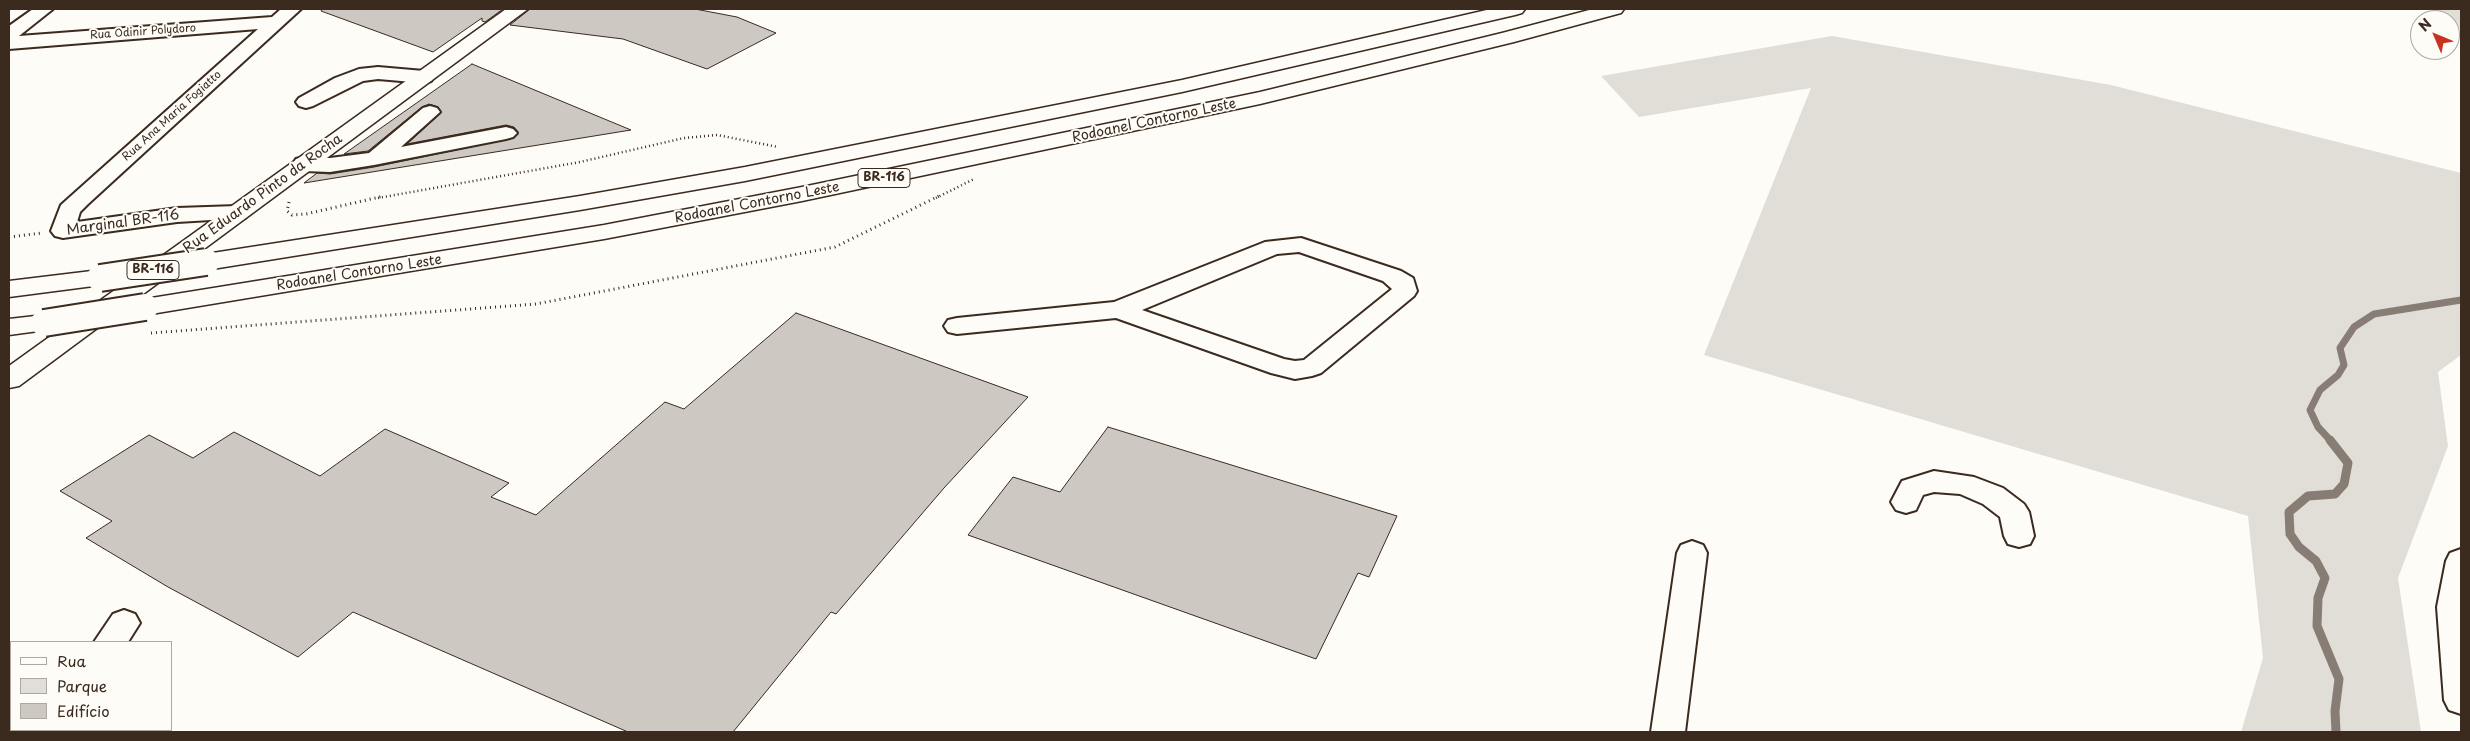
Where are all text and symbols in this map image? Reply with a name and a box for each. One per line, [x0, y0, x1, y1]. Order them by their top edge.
north arrow [2410, 10, 2460, 60]
text: N [2413, 13, 2436, 36]
street label: Rua Odinir Polydoro [89, 22, 197, 42]
street label: Rua Ana Maria Fogiatto [120, 68, 224, 164]
street label: Rodoanel Contorno Leste [1070, 95, 1238, 147]
street label: Rua Eduardo Pinto da Rocha [180, 131, 346, 257]
road number: BR-116 [858, 168, 910, 188]
street label: Rodoanel Contorno Leste [673, 179, 841, 227]
street label: Marginal BR-116 [66, 207, 180, 239]
street label: Rodoanel Contorno Leste [275, 252, 443, 294]
road number: BR-116 [127, 260, 179, 280]
legend [10, 641, 172, 731]
text: Rua [57, 649, 86, 672]
text: Parque [57, 674, 107, 697]
text: Edifício [57, 699, 110, 722]

